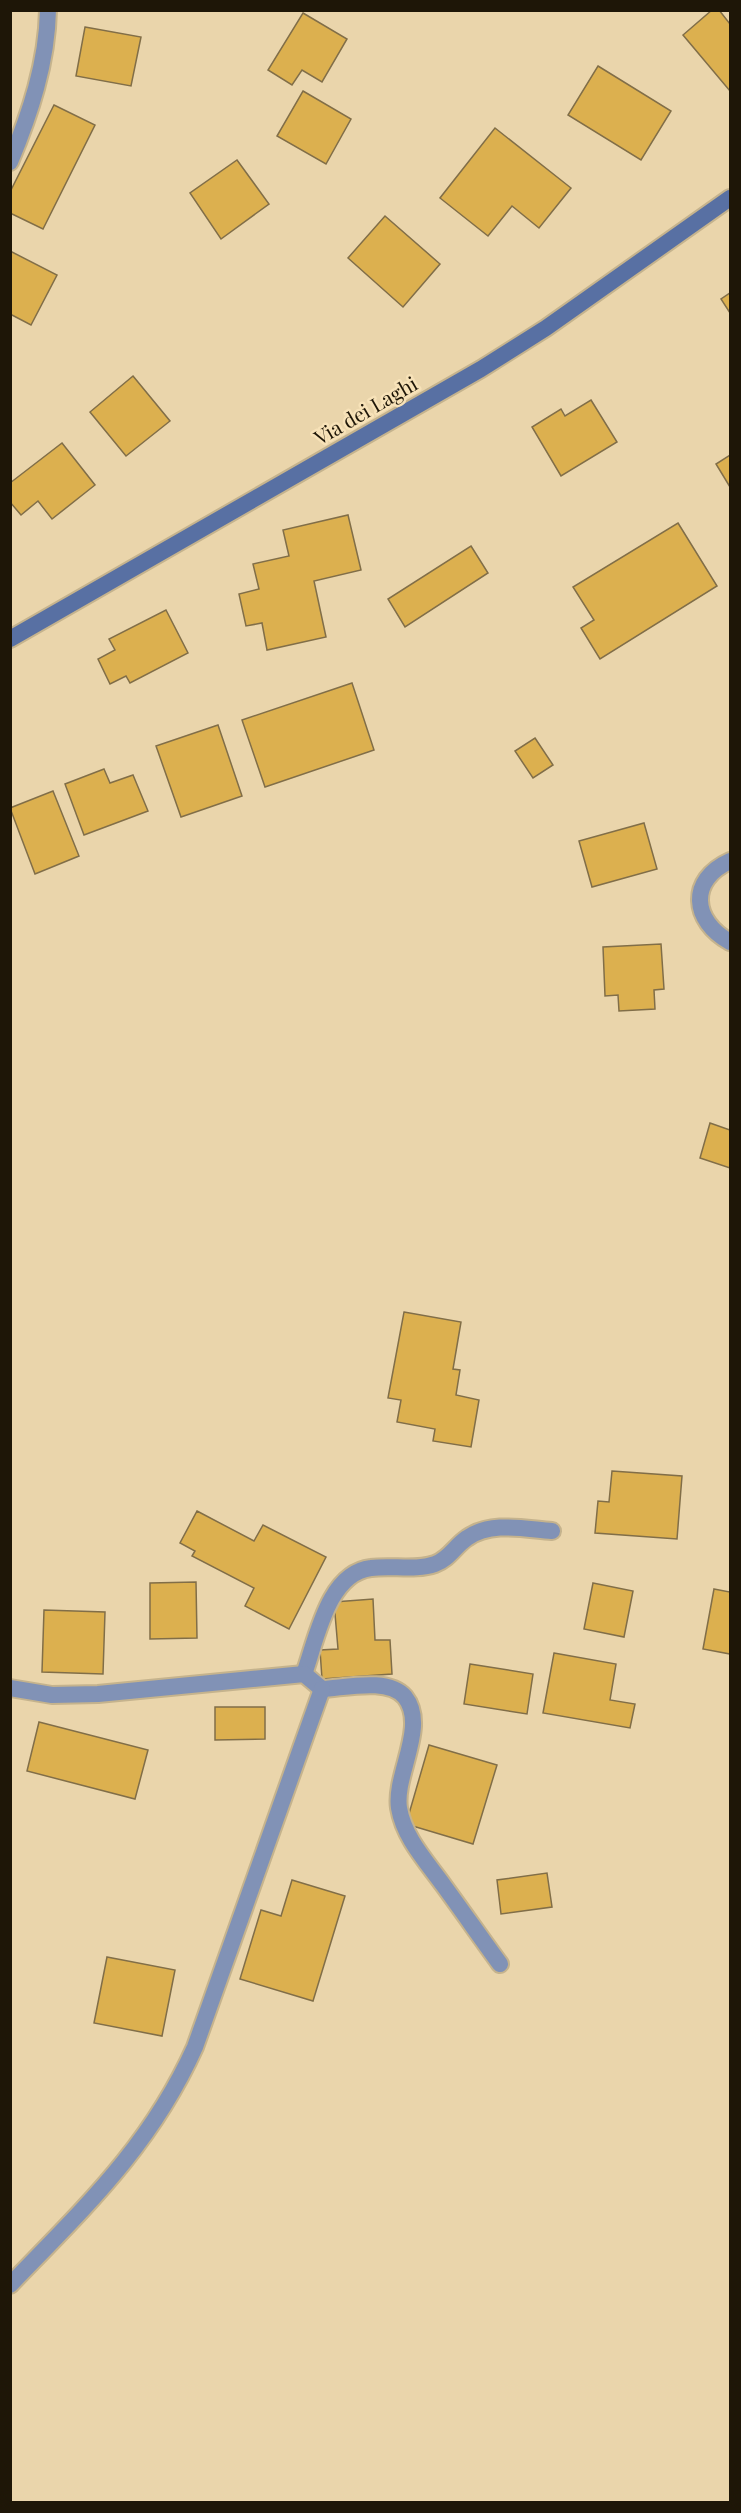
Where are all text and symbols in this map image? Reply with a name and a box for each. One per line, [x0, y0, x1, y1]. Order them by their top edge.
street label: Via dei Laghi [308, 369, 422, 451]

